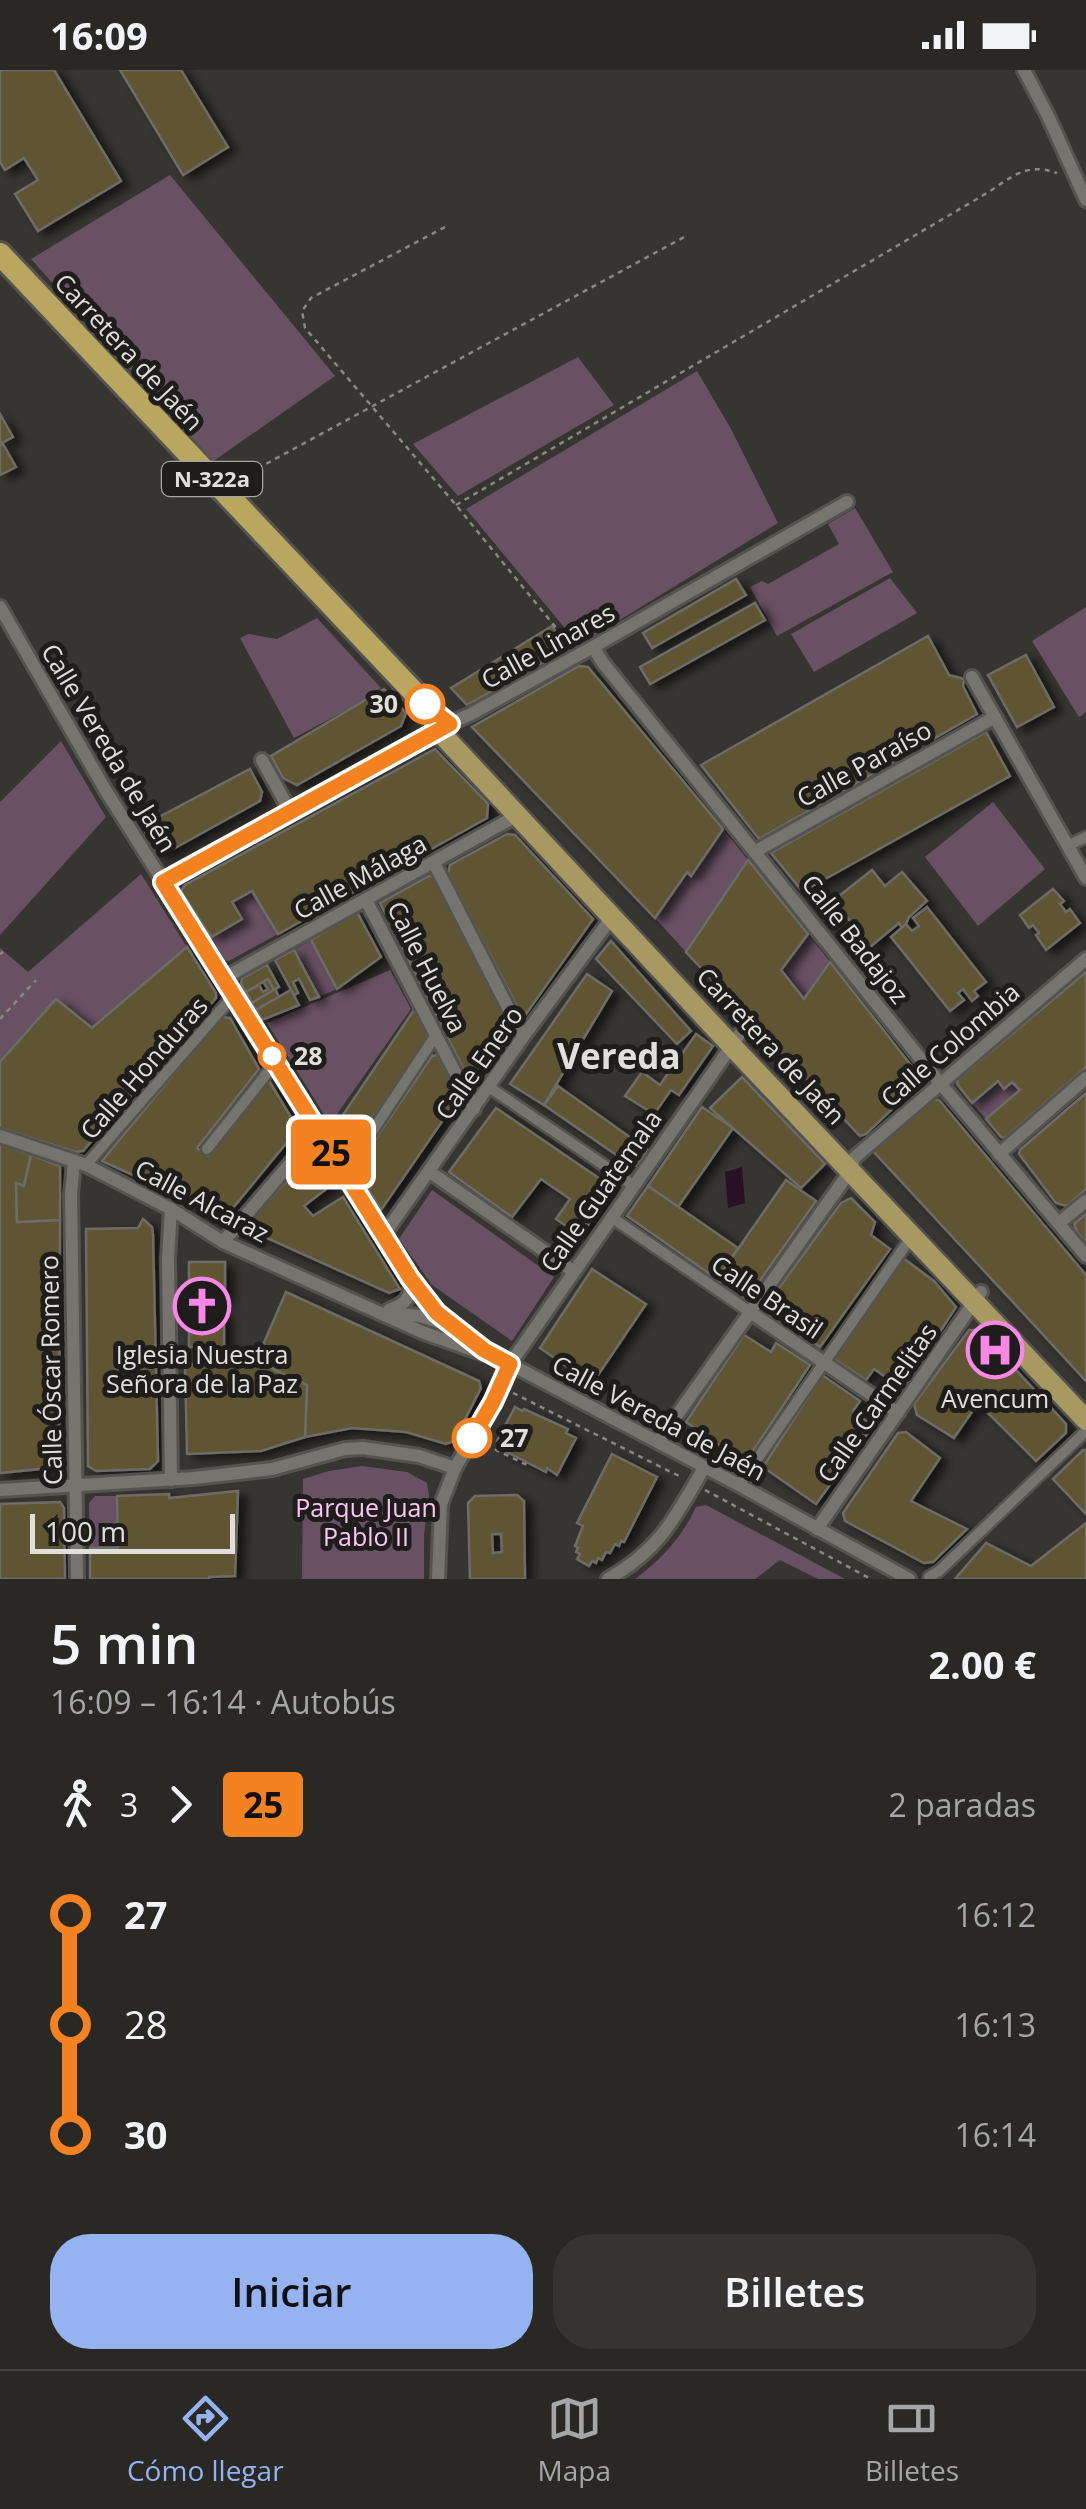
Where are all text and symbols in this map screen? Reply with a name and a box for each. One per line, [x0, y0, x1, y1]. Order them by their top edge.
text: 16:09 [50, 9, 148, 61]
street label: Carretera de Jaén [48, 265, 212, 437]
road number: N-322a [162, 462, 262, 496]
street label: Calle Linares [475, 594, 620, 696]
street label: Calle Vereda de Jaén [34, 637, 186, 858]
marker: 30 [406, 685, 444, 723]
place label: 30 [369, 686, 398, 720]
street label: Calle Paraíso [790, 712, 937, 814]
street label: Calle Málaga [287, 826, 432, 927]
street label: Calle Badajoz [795, 867, 917, 1010]
street label: Calle Huelva [380, 895, 476, 1038]
street label: Carretera de Jaén [690, 959, 854, 1131]
street label: Calle Colombia [873, 974, 1026, 1114]
street label: Calle Honduras [72, 989, 215, 1146]
street label: Calle Enero [427, 999, 530, 1126]
district label: Vereda [557, 1032, 681, 1079]
place label: 28 [294, 1038, 323, 1072]
marker: 28 [259, 1043, 285, 1069]
street label: Calle Guatemala [532, 1103, 669, 1278]
line badge: 25 [286, 1120, 376, 1184]
text: 25 [311, 1129, 351, 1176]
street label: Calle Alcaraz [130, 1151, 275, 1250]
street label: Calle Brasil [705, 1246, 830, 1346]
street label: Calle Óscar Romero [31, 1255, 69, 1485]
church icon: Iglesia Nuestra Señora de la Paz [172, 1276, 232, 1336]
street label: Calle Carmelitas [809, 1316, 944, 1489]
hospital icon: Avencum [965, 1320, 1025, 1380]
place label: Iglesia Nuestra Señora de la Paz [106, 1337, 298, 1400]
street label: Calle Vereda de Jaén [547, 1346, 772, 1488]
place label: Avencum [941, 1381, 1049, 1415]
marker: 27 [453, 1419, 491, 1457]
place label: 27 [500, 1420, 529, 1454]
park label: Parque Juan Pablo II [295, 1490, 437, 1553]
scale bar [30, 1509, 235, 1554]
text: 100 m [45, 1512, 126, 1550]
text: 5 min [50, 1605, 198, 1680]
text: 2.00 € [928, 1638, 1036, 1690]
text: 16:09 – 16:14 · Autobús [50, 1680, 396, 1723]
icon: walk [50, 1777, 105, 1832]
icon: forward [153, 1777, 208, 1832]
text: 25 [243, 1781, 283, 1828]
text: 3 [120, 1783, 138, 1826]
text: 2 paradas [889, 1783, 1036, 1826]
text: 27 [124, 1888, 167, 1940]
text: 16:12 [954, 1893, 1036, 1936]
text: 28 [124, 1998, 167, 2050]
text: 16:13 [954, 2003, 1036, 2046]
text: 30 [124, 2108, 167, 2160]
text: 16:14 [954, 2113, 1036, 2156]
button: Iniciar [50, 2234, 533, 2349]
button: Billetes [553, 2234, 1036, 2349]
tab: Cómo llegar [127, 2391, 284, 2489]
tab: Mapa [538, 2391, 611, 2489]
tab: Billetes [865, 2391, 959, 2489]

